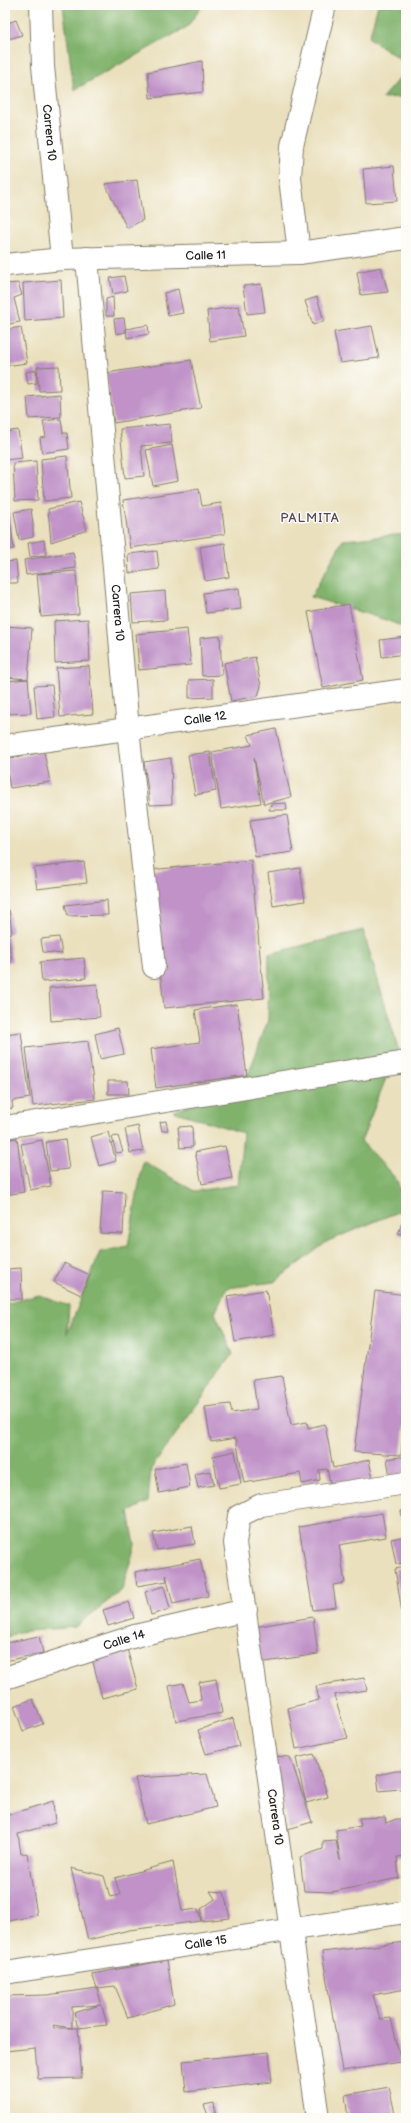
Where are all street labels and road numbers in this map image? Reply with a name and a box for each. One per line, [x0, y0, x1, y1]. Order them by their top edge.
street label: Carrera 10 [39, 104, 60, 162]
street label: Calle 11 [185, 247, 226, 263]
street label: Carrera 10 [108, 584, 128, 642]
street label: Calle 12 [183, 708, 227, 728]
street label: Calle 14 [101, 1626, 147, 1653]
street label: Carrera 10 [264, 1788, 286, 1846]
street label: Calle 15 [184, 1932, 228, 1953]

